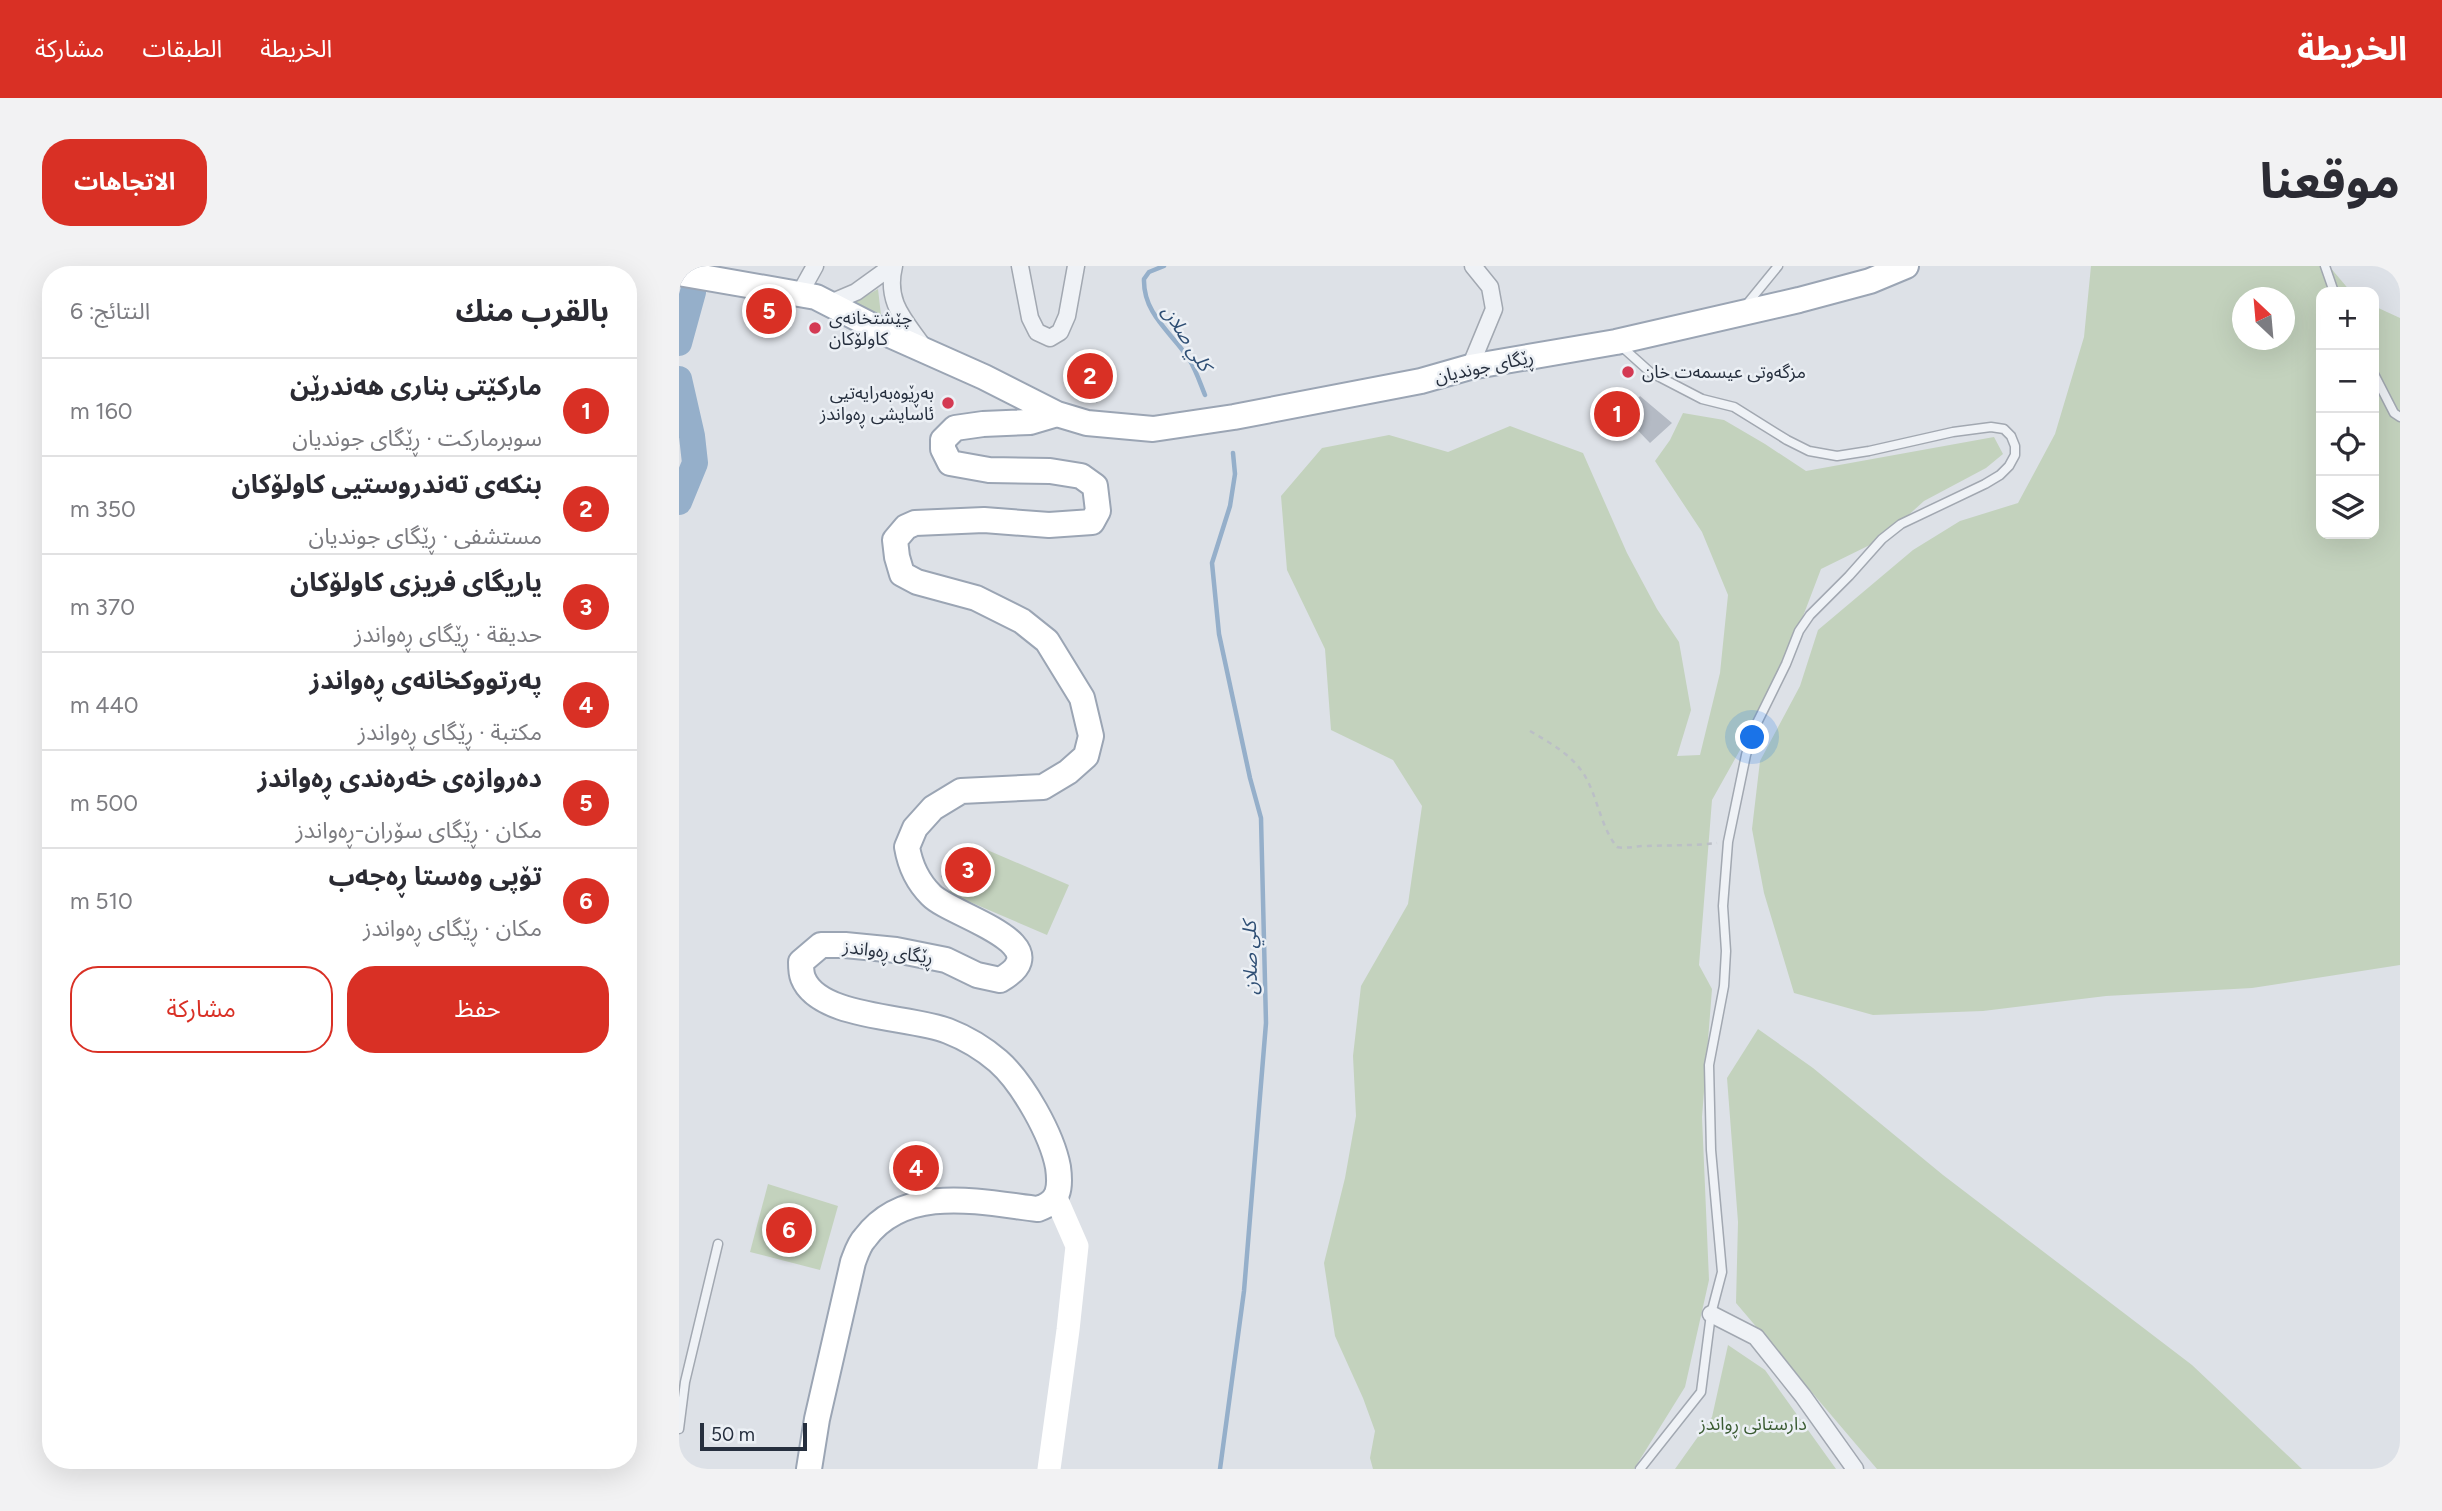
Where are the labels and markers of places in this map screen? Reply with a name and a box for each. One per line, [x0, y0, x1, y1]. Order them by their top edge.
pin: 5 [746, 285, 792, 337]
place label: چێشتخانه‌ی كاولۆكان [829, 307, 912, 350]
marker: چێشتخانه‌ی كاولۆكان [807, 320, 823, 336]
pin: 2 [1067, 350, 1113, 402]
place label: مزگەوتی عیسمەت خان [1642, 361, 1806, 383]
marker: مزگەوتی عیسمەت خان [1620, 364, 1636, 380]
place label: بەڕێوەبەرایەتیی ئاسایشی ڕەواندز [819, 382, 934, 429]
pin: 1 [1594, 388, 1640, 440]
marker: بەڕێوەبەرایەتیی ئاسایشی ڕەواندز [940, 395, 956, 411]
pin: 3 [945, 844, 991, 896]
pin: 4 [893, 1142, 939, 1194]
pin: 6 [766, 1204, 812, 1256]

